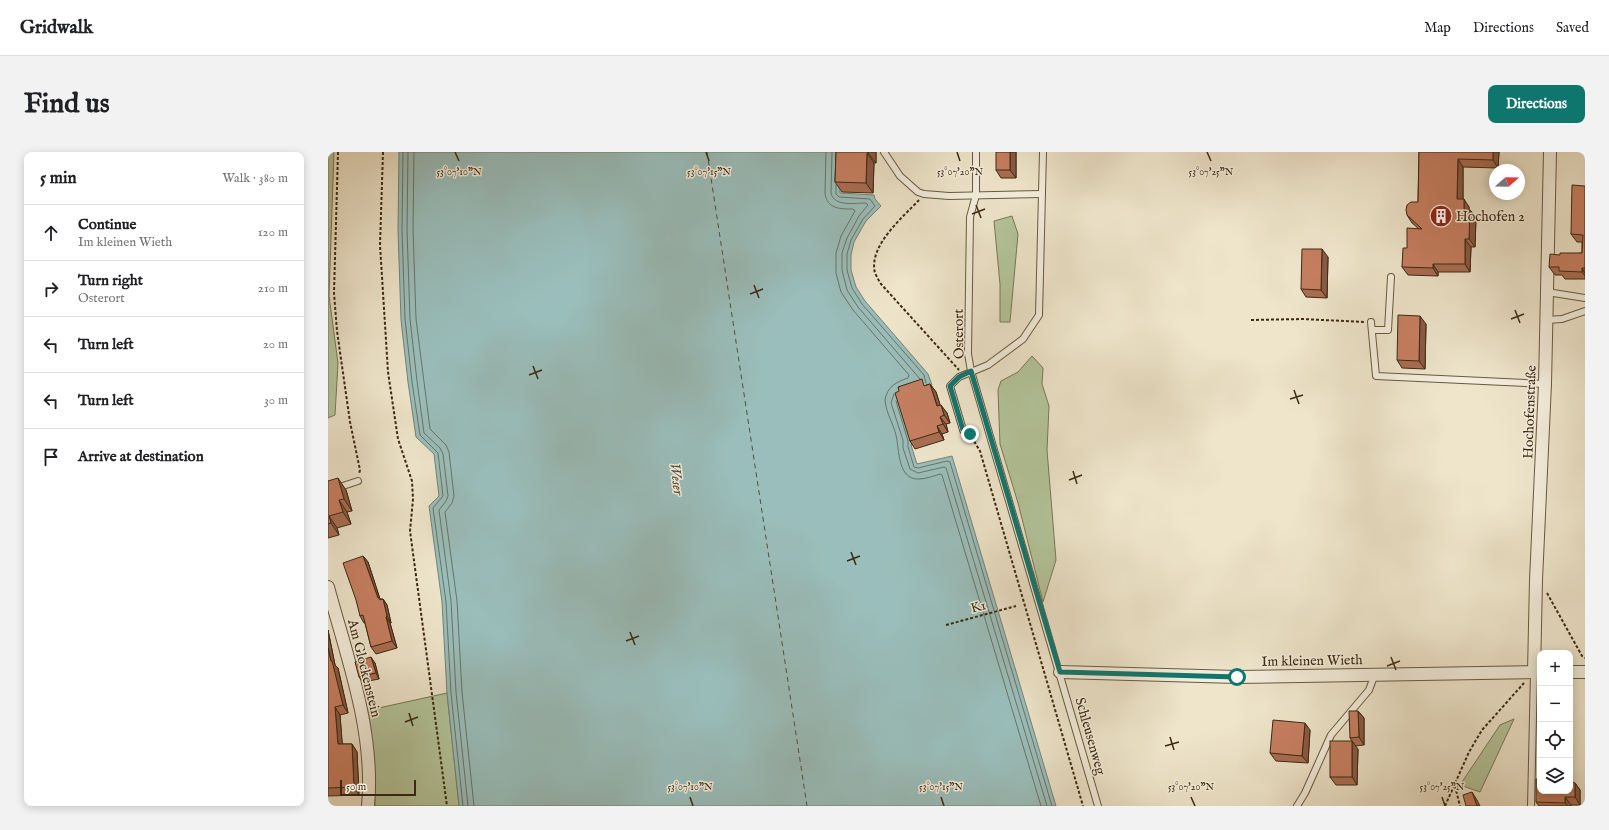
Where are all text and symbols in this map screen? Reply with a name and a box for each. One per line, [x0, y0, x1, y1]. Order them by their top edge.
text: Gridwalk [20, 16, 93, 40]
text: Map [1424, 19, 1451, 37]
text: Directions [1473, 19, 1534, 37]
text: Saved [1556, 19, 1589, 37]
button: Directions [1488, 85, 1585, 123]
text: Find us [24, 87, 110, 122]
north arrow [1489, 164, 1525, 200]
text: 53°07'10"N [436, 166, 482, 179]
text: 53°07'15"N [687, 166, 731, 179]
text: 53°07'20"N [937, 166, 983, 179]
text: 53°07'25"N [1189, 166, 1234, 179]
text: 5 min [40, 168, 77, 189]
text: Walk · 380 m [223, 170, 288, 187]
building icon: Hochofen 2 [1428, 203, 1454, 229]
place label: Hochofen 2 [1456, 208, 1525, 226]
text: Continue [78, 215, 136, 234]
icon: ahead [40, 222, 62, 244]
text: 120 m [258, 224, 288, 241]
text: Im kleinen Wieth [78, 234, 172, 251]
text: Turn right [78, 271, 143, 290]
icon: right [40, 278, 62, 300]
text: 210 m [258, 280, 288, 297]
text: Osterort [78, 290, 125, 307]
street label: Osterort [950, 308, 968, 359]
icon: left [40, 334, 62, 356]
text: Turn left [78, 335, 134, 354]
text: 20 m [263, 336, 288, 353]
street label: Hochofenstraße [1519, 364, 1541, 459]
icon: left [40, 390, 62, 412]
text: Turn left [78, 391, 134, 410]
text: 30 m [264, 392, 288, 409]
route end [961, 425, 979, 443]
icon: arrive [40, 446, 62, 468]
text: Arrive at destination [78, 447, 204, 466]
water label: Weser [665, 462, 688, 497]
street label: K1 [969, 596, 988, 618]
street label: Am Glockenstein [343, 616, 385, 720]
map controls [1537, 650, 1573, 794]
button: + [1537, 650, 1573, 686]
street label: Im kleinen Wieth [1261, 651, 1363, 671]
route start [1228, 668, 1246, 686]
button: − [1537, 686, 1573, 722]
street label: Schleusenweg [1070, 695, 1110, 778]
button: locate [1537, 722, 1573, 758]
button: layers [1537, 758, 1573, 794]
scale bar [340, 778, 416, 797]
text: 50 m [346, 780, 366, 794]
text: 53°07'10"N [667, 781, 713, 794]
text: 53°07'15"N [919, 781, 963, 794]
text: 53°07'20"N [1168, 781, 1214, 794]
text: 53°07'25"N [1420, 781, 1465, 794]

